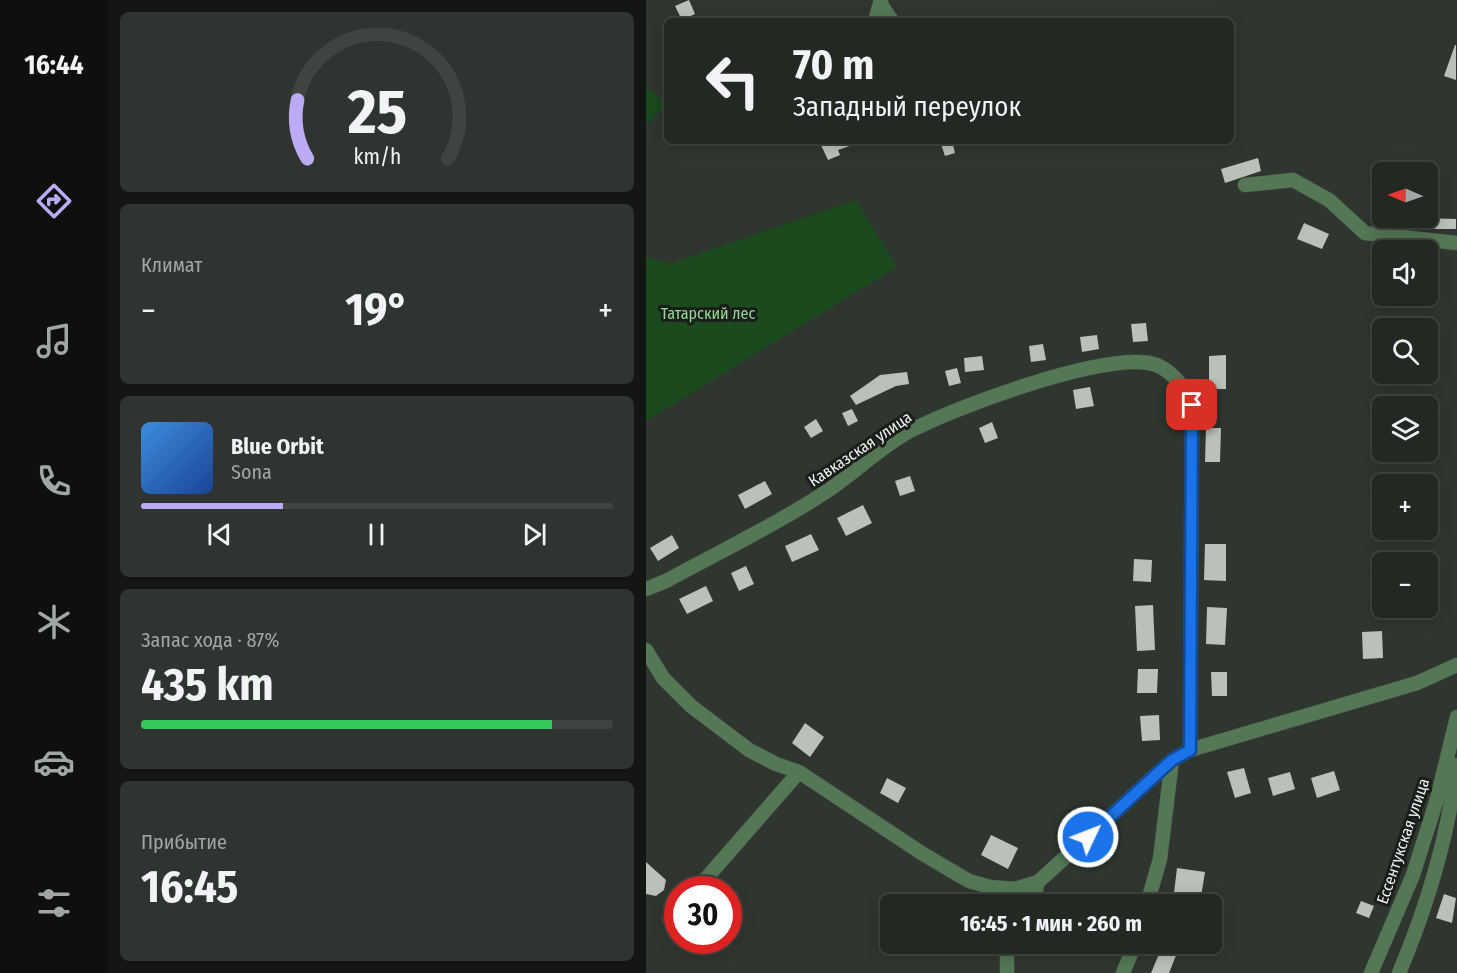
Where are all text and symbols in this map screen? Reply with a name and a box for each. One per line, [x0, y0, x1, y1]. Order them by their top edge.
text: 70 m [793, 40, 874, 90]
icon: left [694, 42, 772, 120]
text: 16:44 [24, 49, 84, 81]
text: 25 [346, 75, 407, 150]
text: Западный переулок [793, 91, 1021, 123]
text: km/h [353, 144, 401, 170]
north arrow [1372, 162, 1438, 228]
map controls [1372, 162, 1438, 618]
icon: directions [33, 180, 75, 222]
button: sound [1372, 240, 1438, 306]
text: Климат [141, 253, 202, 277]
text: 19° [345, 283, 409, 337]
text: − [141, 291, 156, 331]
text: + [598, 291, 613, 331]
park label: Татарский лес [661, 304, 755, 323]
button: search [1372, 318, 1438, 384]
icon: music [33, 320, 75, 362]
pin [1166, 379, 1217, 430]
icon: arrive [1175, 388, 1208, 421]
button: layers [1372, 396, 1438, 462]
street label: Кавказская улица [805, 407, 915, 490]
text: Blue Orbit [231, 433, 324, 460]
icon: phone [33, 460, 75, 502]
text: Sona [231, 460, 272, 484]
button: + [1372, 474, 1438, 540]
icon: previous [203, 518, 236, 551]
icon: pause [360, 518, 393, 551]
icon: next [518, 518, 551, 551]
button: − [1372, 552, 1438, 618]
icon: climate [33, 601, 75, 643]
text: Запас хода · 87% [141, 628, 279, 652]
text: 435 km [141, 658, 274, 712]
icon: car [33, 741, 75, 783]
street label: Ессентукская улица [1373, 776, 1433, 906]
position arrow [1056, 805, 1120, 869]
text: Прибытие [141, 830, 227, 854]
text: 16:45 [141, 860, 238, 914]
speed limit sign: 30 [664, 876, 742, 954]
icon: filters [33, 882, 75, 924]
text: 16:45 · 1 мин · 260 m [960, 910, 1142, 937]

